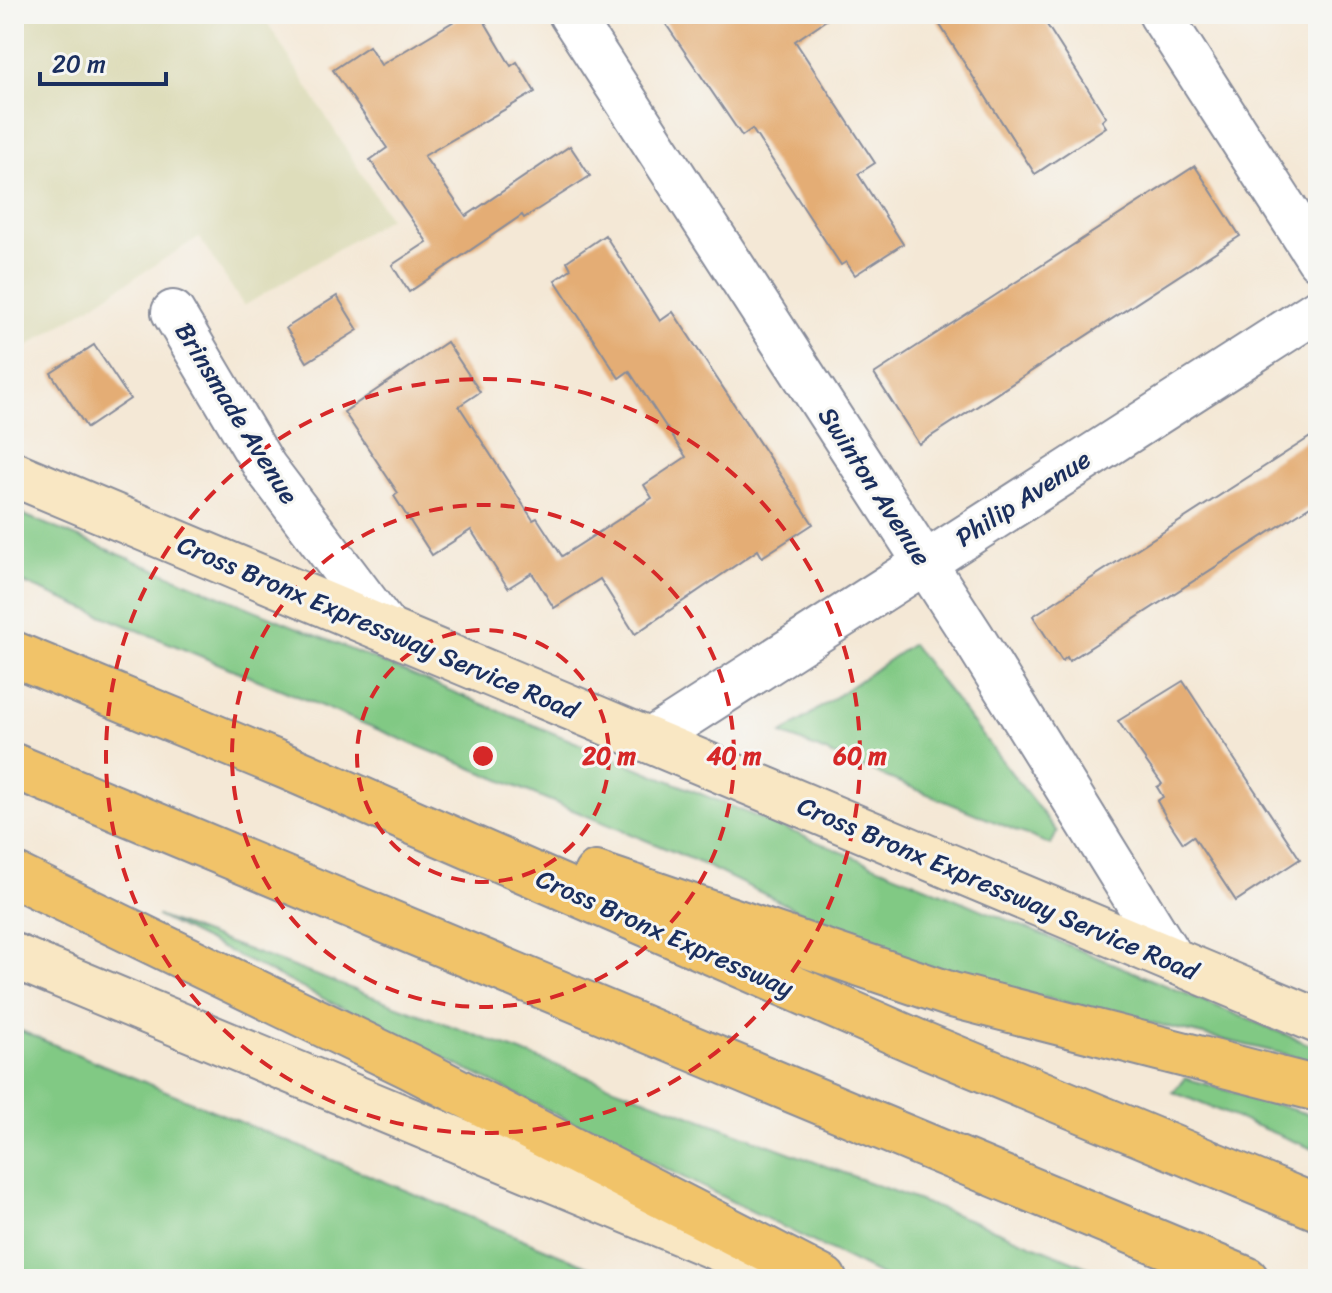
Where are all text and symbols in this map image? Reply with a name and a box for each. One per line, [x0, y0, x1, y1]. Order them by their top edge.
scale bar [40, 36, 166, 86]
text: 20 m [52, 43, 106, 85]
street label: Brinsmade Avenue [162, 313, 312, 514]
street label: Swinton Avenue [806, 397, 944, 575]
street label: Philip Avenue [946, 437, 1100, 559]
street label: Cross Bronx Expressway Service Road [170, 521, 588, 733]
text: 20 m [581, 735, 636, 777]
text: 40 m [707, 735, 762, 777]
text: 60 m [832, 735, 887, 777]
centre of rings [469, 742, 497, 770]
street label: Cross Bronx Expressway Service Road [790, 782, 1208, 994]
street label: Cross Bronx Expressway [529, 855, 802, 1011]

